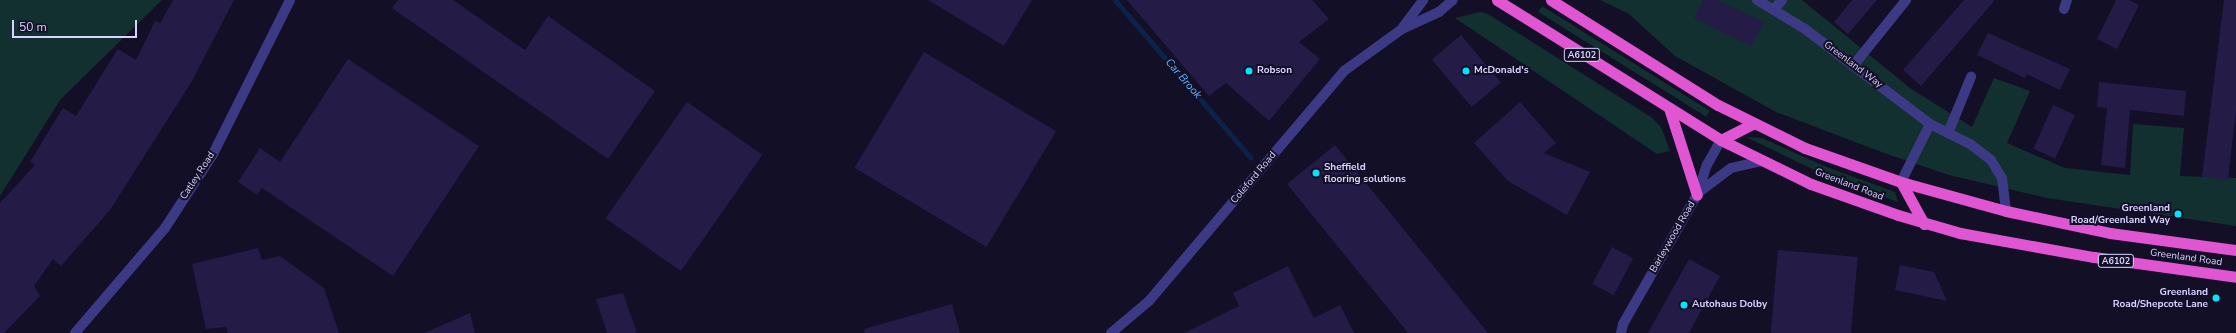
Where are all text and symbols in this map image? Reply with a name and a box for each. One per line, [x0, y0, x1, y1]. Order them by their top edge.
scale bar [14, 12, 139, 38]
text: 50 m [19, 19, 47, 35]
street label: Greenland Way [1821, 39, 1885, 91]
road number: A6102 [1563, 48, 1601, 62]
water label: Car Brook [1162, 56, 1204, 102]
place label: Robson [1257, 65, 1292, 77]
place label: McDonald's [1474, 65, 1529, 77]
marker: Robson [1244, 66, 1254, 76]
marker: McDonald's [1461, 66, 1471, 76]
street label: Catley Road [178, 150, 218, 202]
street label: Coleford Road [1229, 150, 1279, 206]
place label: Sheffield flooring solutions [1324, 161, 1406, 184]
street label: Greenland Road [1813, 166, 1885, 204]
marker: Sheffield flooring solutions [1311, 168, 1321, 178]
street label: Barleywood Road [1648, 199, 1698, 275]
place label: Greenland Road/Greenland Way [2071, 202, 2170, 226]
marker: Greenland Road/Greenland Way [2173, 209, 2183, 219]
street label: Greenland Road [2149, 247, 2223, 269]
road number: A6102 [2097, 254, 2135, 268]
place label: Greenland Road/Shepcote Lane [2113, 286, 2208, 310]
marker: Greenland Road/Shepcote Lane [2211, 293, 2221, 303]
place label: Autohaus Dolby [1692, 299, 1767, 311]
marker: Autohaus Dolby [1679, 300, 1689, 310]

